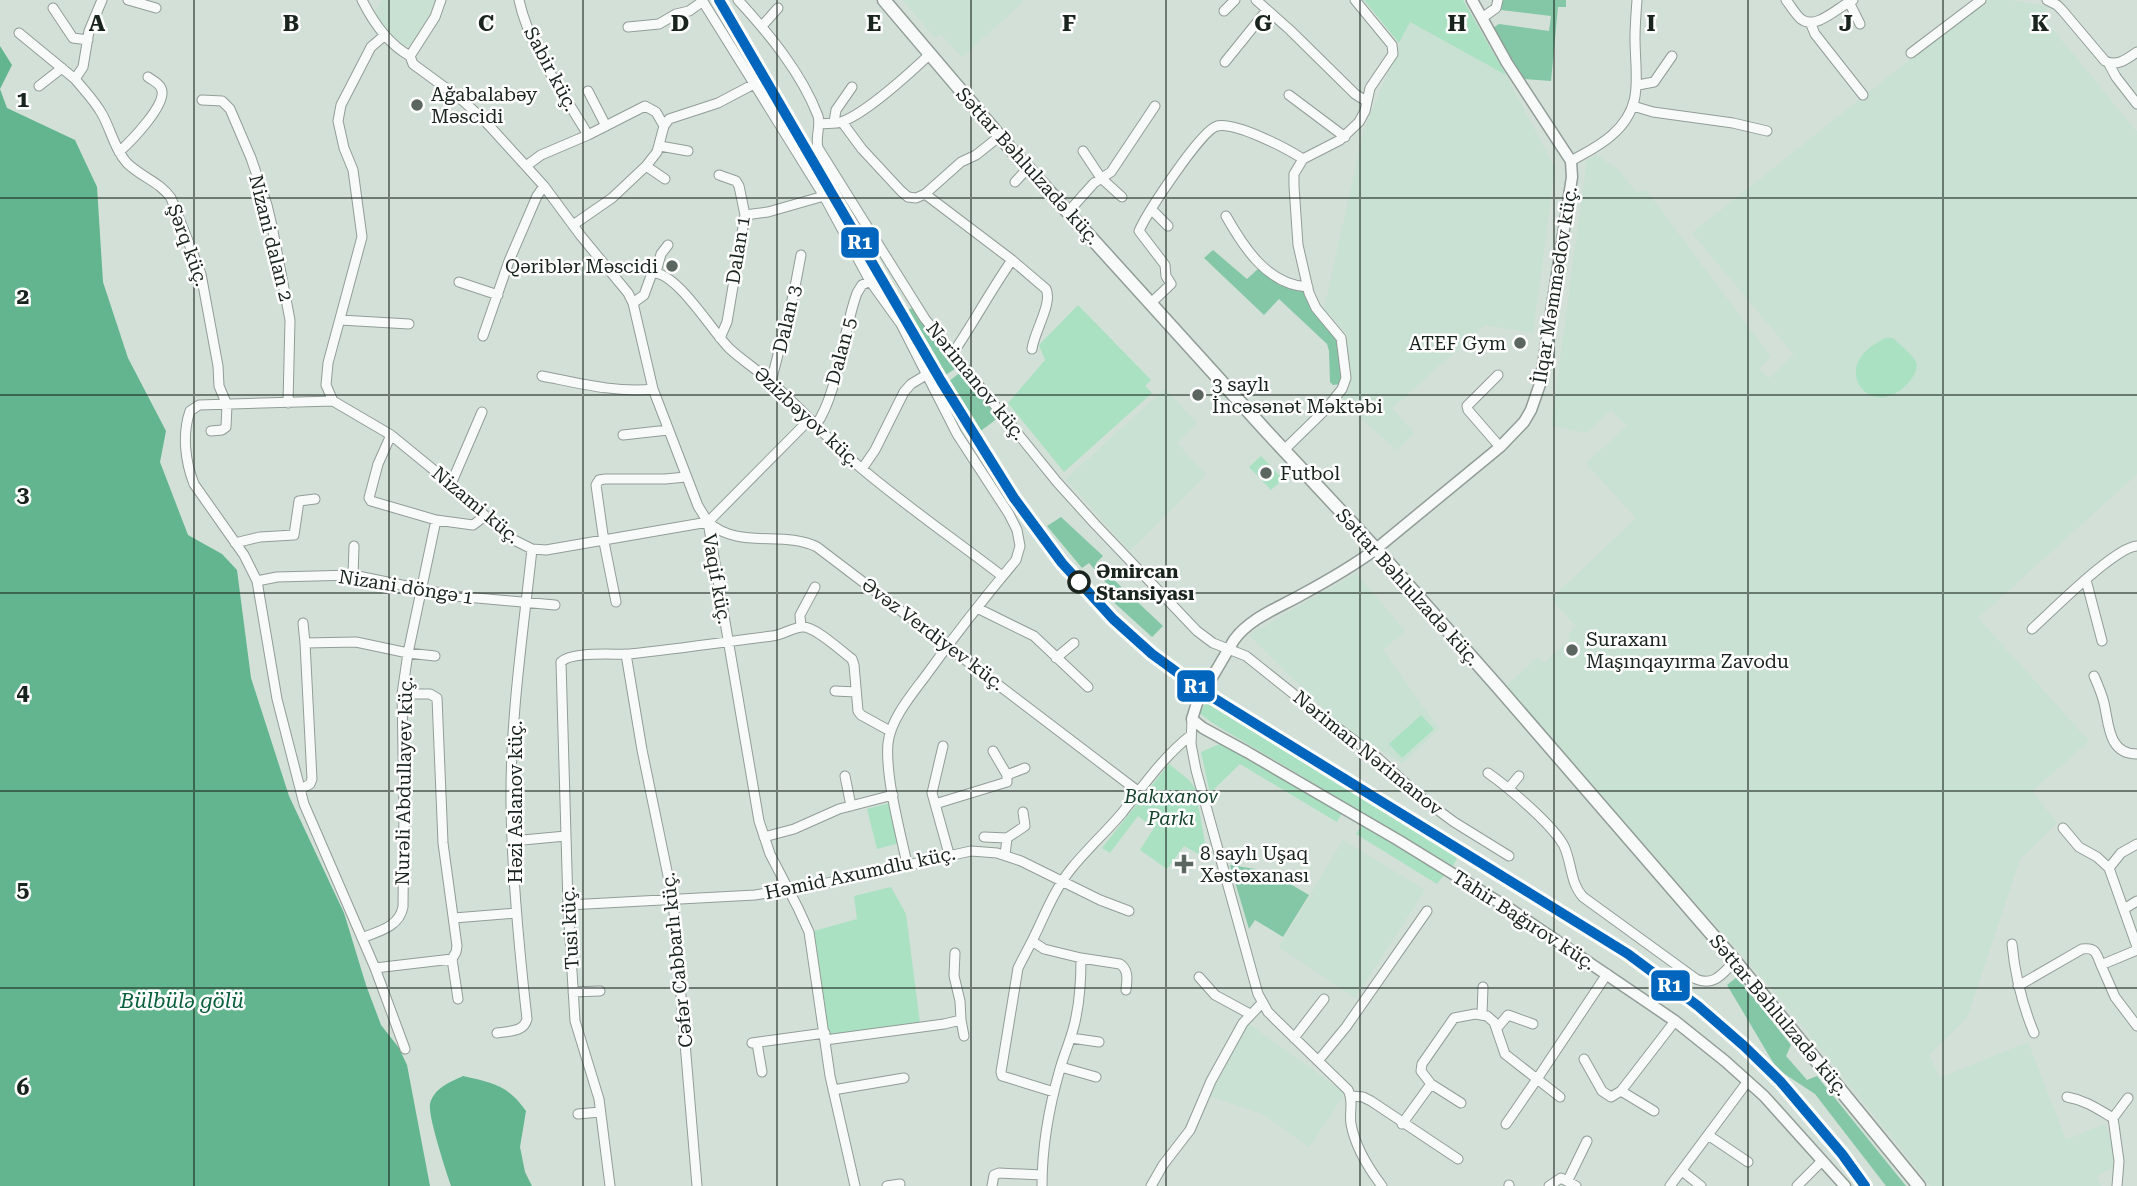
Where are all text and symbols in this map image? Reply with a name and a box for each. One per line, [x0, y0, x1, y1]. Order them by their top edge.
text: A [89, 10, 106, 37]
text: B [283, 10, 299, 37]
text: C [478, 10, 494, 37]
text: D [671, 10, 689, 37]
text: E [867, 10, 881, 37]
text: F [1062, 10, 1076, 37]
text: G [1254, 10, 1272, 37]
text: H [1448, 10, 1467, 37]
text: I [1646, 10, 1656, 37]
text: J [1839, 10, 1853, 37]
text: K [2031, 10, 2049, 37]
street label: Sabir küç. [519, 23, 583, 115]
place label: Ağabalabəy Məscidi [431, 83, 538, 128]
street label: Səttar Bəhlulzadə küç. [951, 83, 1105, 249]
text: 1 [17, 86, 30, 113]
marker: Ağabalabəy Məscidi [409, 97, 425, 113]
street label: Nizani dalan 2 [244, 172, 298, 304]
street label: İlqar Məmmədov küç. [1528, 185, 1582, 385]
street label: Şərq küç. [163, 201, 213, 289]
street label: Dalan 1 [721, 214, 755, 286]
line badge: R1 [840, 226, 880, 259]
text: R1 [848, 231, 873, 254]
place label: Qəriblər Məscidi [505, 255, 658, 278]
marker: Qəriblər Məscidi [664, 258, 680, 274]
text: 2 [17, 283, 29, 310]
street label: Dalan 3 [768, 283, 806, 355]
street label: Dalan 5 [821, 315, 861, 387]
street label: Nərimanov küç. [921, 317, 1031, 445]
place label: ATEF Gym [1409, 332, 1506, 355]
marker: ATEF Gym [1512, 335, 1528, 351]
street label: Əzizbəyov küç. [749, 362, 865, 472]
place label: 3 saylı İncəsənət Məktəbi [1212, 373, 1383, 418]
marker: 3 saylı İncəsənət Məktəbi [1190, 387, 1206, 403]
street label: Nizami küç. [427, 462, 525, 548]
place label: Futbol [1280, 462, 1340, 485]
marker: Futbol [1258, 465, 1274, 481]
text: 3 [17, 481, 30, 508]
street label: Səttar Bəhlulzadə küç. [1331, 504, 1485, 670]
street label: Vaqif küç. [698, 532, 736, 626]
place label: Əmircan Stansiyası [1096, 560, 1194, 605]
street label: Nizani döngə 1 [337, 565, 475, 609]
marker: Əmircan Stansiyası [1068, 571, 1090, 593]
street label: Əvəz Verdiyev küç. [857, 573, 1009, 695]
place label: Suraxanı Maşınqayırma Zavodu [1586, 628, 1789, 673]
marker: Suraxanı Maşınqayırma Zavodu [1564, 642, 1580, 658]
line badge: R1 [1176, 669, 1216, 703]
text: R1 [1184, 675, 1209, 698]
street label: Nurəli Abdullayev küç. [391, 676, 417, 886]
text: 4 [17, 679, 30, 706]
street label: Nəriman Nərimanov [1289, 686, 1447, 820]
street label: Həzi Aslanov küç. [504, 720, 527, 884]
park label: Bakıxanov Parkı [1123, 785, 1218, 830]
street label: Həmid Axumdlu küç. [763, 842, 957, 904]
place label: 8 saylı Uşaq Xəstəxanası [1200, 842, 1309, 887]
marker: 8 saylı Uşaq Xəstəxanası [1174, 854, 1194, 874]
street label: Tahir Bağırov küç. [1448, 865, 1600, 975]
street label: Cəfər Cabbarlı küç. [656, 871, 698, 1049]
text: 5 [17, 876, 30, 903]
street label: Tusi küç. [556, 886, 584, 970]
street label: Səttar Bəhlulzadə küç. [1705, 930, 1853, 1100]
line badge: R1 [1650, 969, 1691, 1002]
text: R1 [1658, 974, 1683, 997]
water label: Bülbülə gölü [119, 989, 244, 1013]
text: 6 [17, 1074, 30, 1101]

